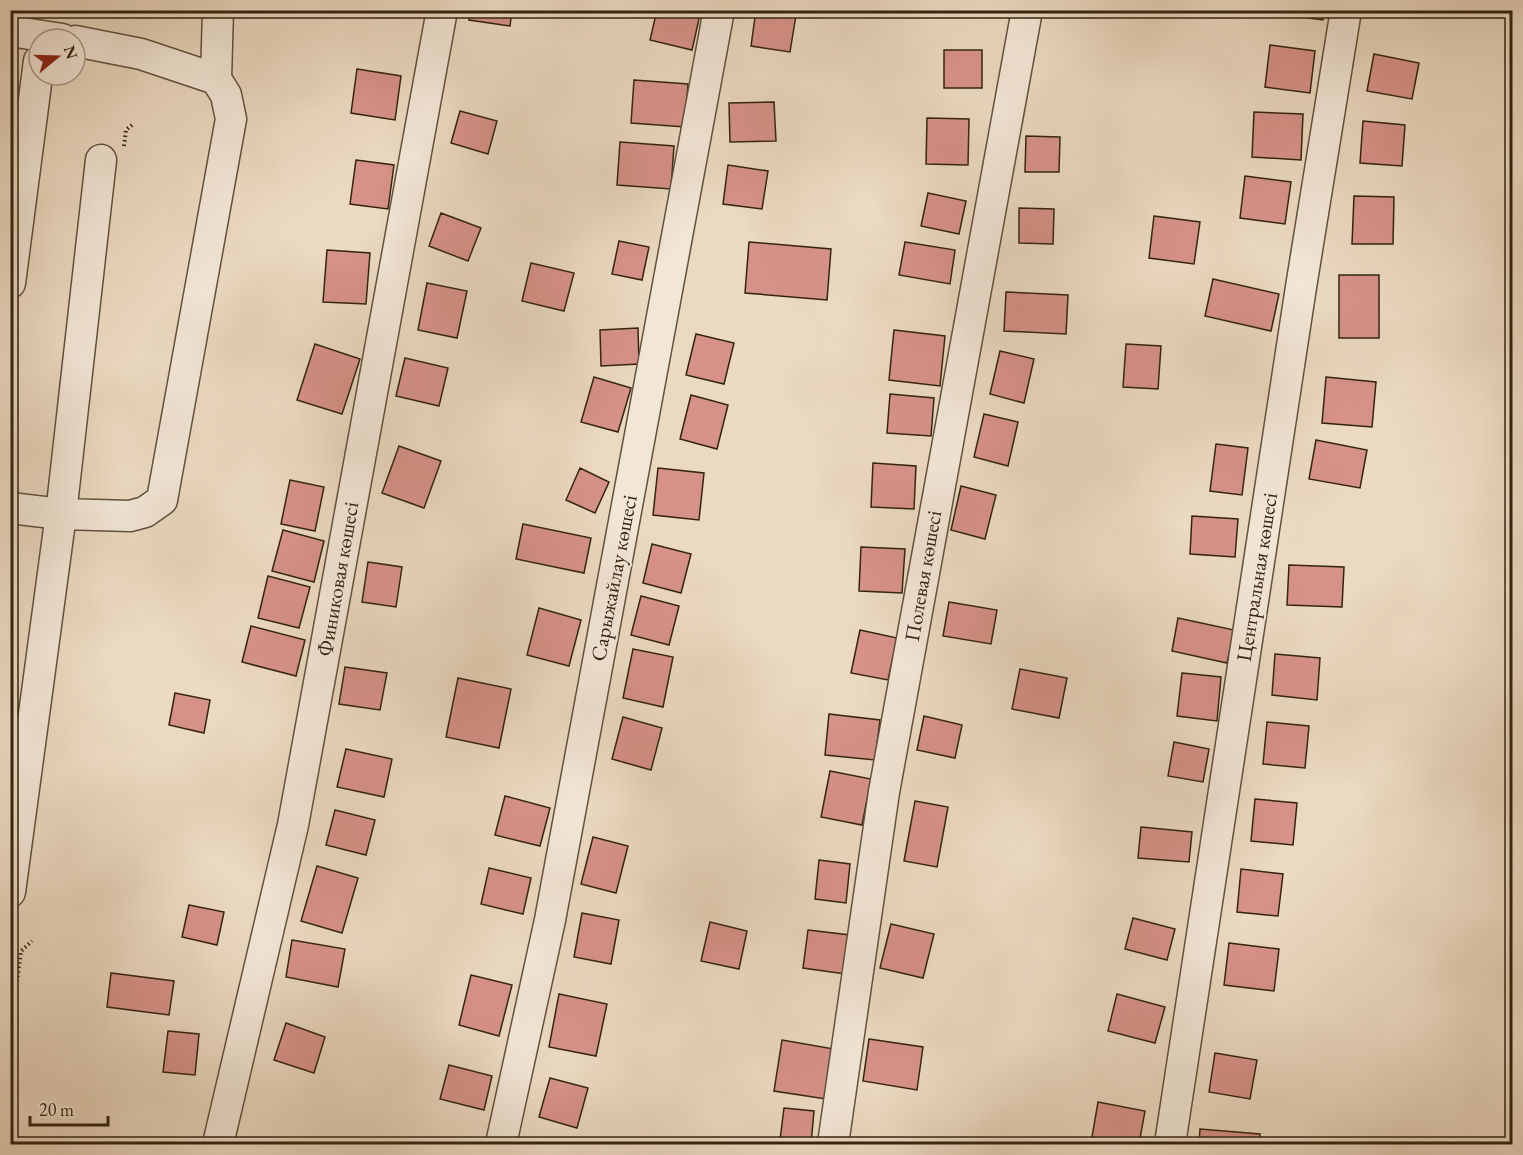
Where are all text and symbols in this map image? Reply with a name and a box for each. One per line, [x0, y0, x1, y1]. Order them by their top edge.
north arrow [27, 27, 87, 87]
text: N [59, 43, 83, 62]
street label: Центральная көшесі [1230, 491, 1283, 663]
street label: Сарыжайлау көшесі [584, 492, 643, 663]
street label: Финиковая көшесі [311, 500, 364, 658]
street label: Полевая көшесі [898, 508, 947, 644]
scale bar [30, 1089, 108, 1127]
text: 20 m [39, 1098, 74, 1121]

